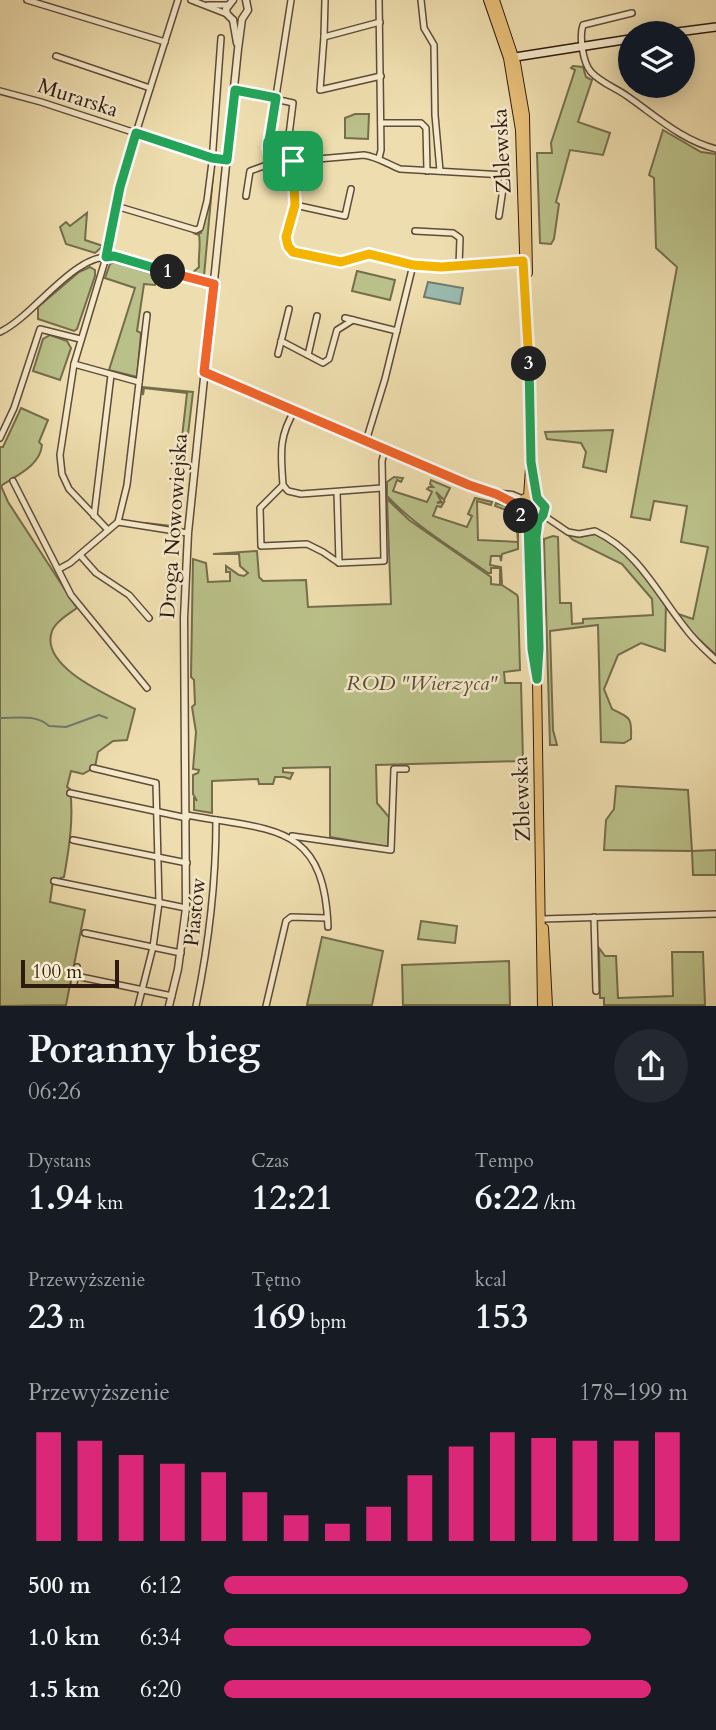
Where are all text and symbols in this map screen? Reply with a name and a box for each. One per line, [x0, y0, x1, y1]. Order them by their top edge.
map controls [618, 21, 695, 98]
button: layers [618, 21, 695, 98]
street label: Murarska [34, 71, 122, 125]
street label: Zblewska [485, 108, 519, 194]
pin [263, 131, 323, 191]
icon: arrive [274, 142, 312, 180]
pin: 1 [150, 254, 186, 290]
text: 1 [163, 258, 172, 284]
pin: 3 [512, 346, 546, 382]
text: 3 [524, 350, 533, 376]
street label: Droga Nowowiejska [153, 432, 195, 620]
pin: 2 [504, 498, 538, 534]
text: 2 [516, 502, 525, 528]
park label: ROD "Wierzyca" [346, 669, 498, 698]
street label: Zblewska [506, 756, 538, 842]
street label: Piastów [177, 876, 213, 948]
scale bar [21, 956, 119, 988]
text: 100 m [32, 959, 82, 985]
text: Poranny bieg [28, 1024, 260, 1076]
button: share [614, 1029, 688, 1103]
text: 06:26 [28, 1076, 81, 1107]
text: Dystans [28, 1148, 91, 1174]
text: Czas [251, 1148, 289, 1174]
text: Tempo [475, 1148, 534, 1174]
text: 1.94 [28, 1174, 92, 1222]
text: 12:21 [251, 1174, 333, 1222]
text: 6:22 [475, 1174, 539, 1222]
text: km [92, 1190, 123, 1216]
text: /km [539, 1190, 576, 1216]
text: Przewyższenie [28, 1267, 145, 1293]
text: Tętno [251, 1267, 301, 1293]
text: kcal [475, 1267, 507, 1293]
text: 23 [28, 1293, 64, 1341]
text: 169 [251, 1293, 305, 1341]
text: 153 [475, 1293, 528, 1341]
text: m [64, 1309, 85, 1335]
text: bpm [305, 1309, 347, 1335]
text: Przewyższenie [28, 1377, 170, 1408]
text: 178–199 m [579, 1377, 688, 1408]
text: 500 m [28, 1570, 91, 1601]
text: 6:12 [140, 1570, 181, 1601]
text: 1.0 km [28, 1622, 100, 1653]
text: 6:34 [140, 1622, 181, 1653]
text: 1.5 km [28, 1674, 100, 1705]
text: 6:20 [140, 1674, 181, 1705]

